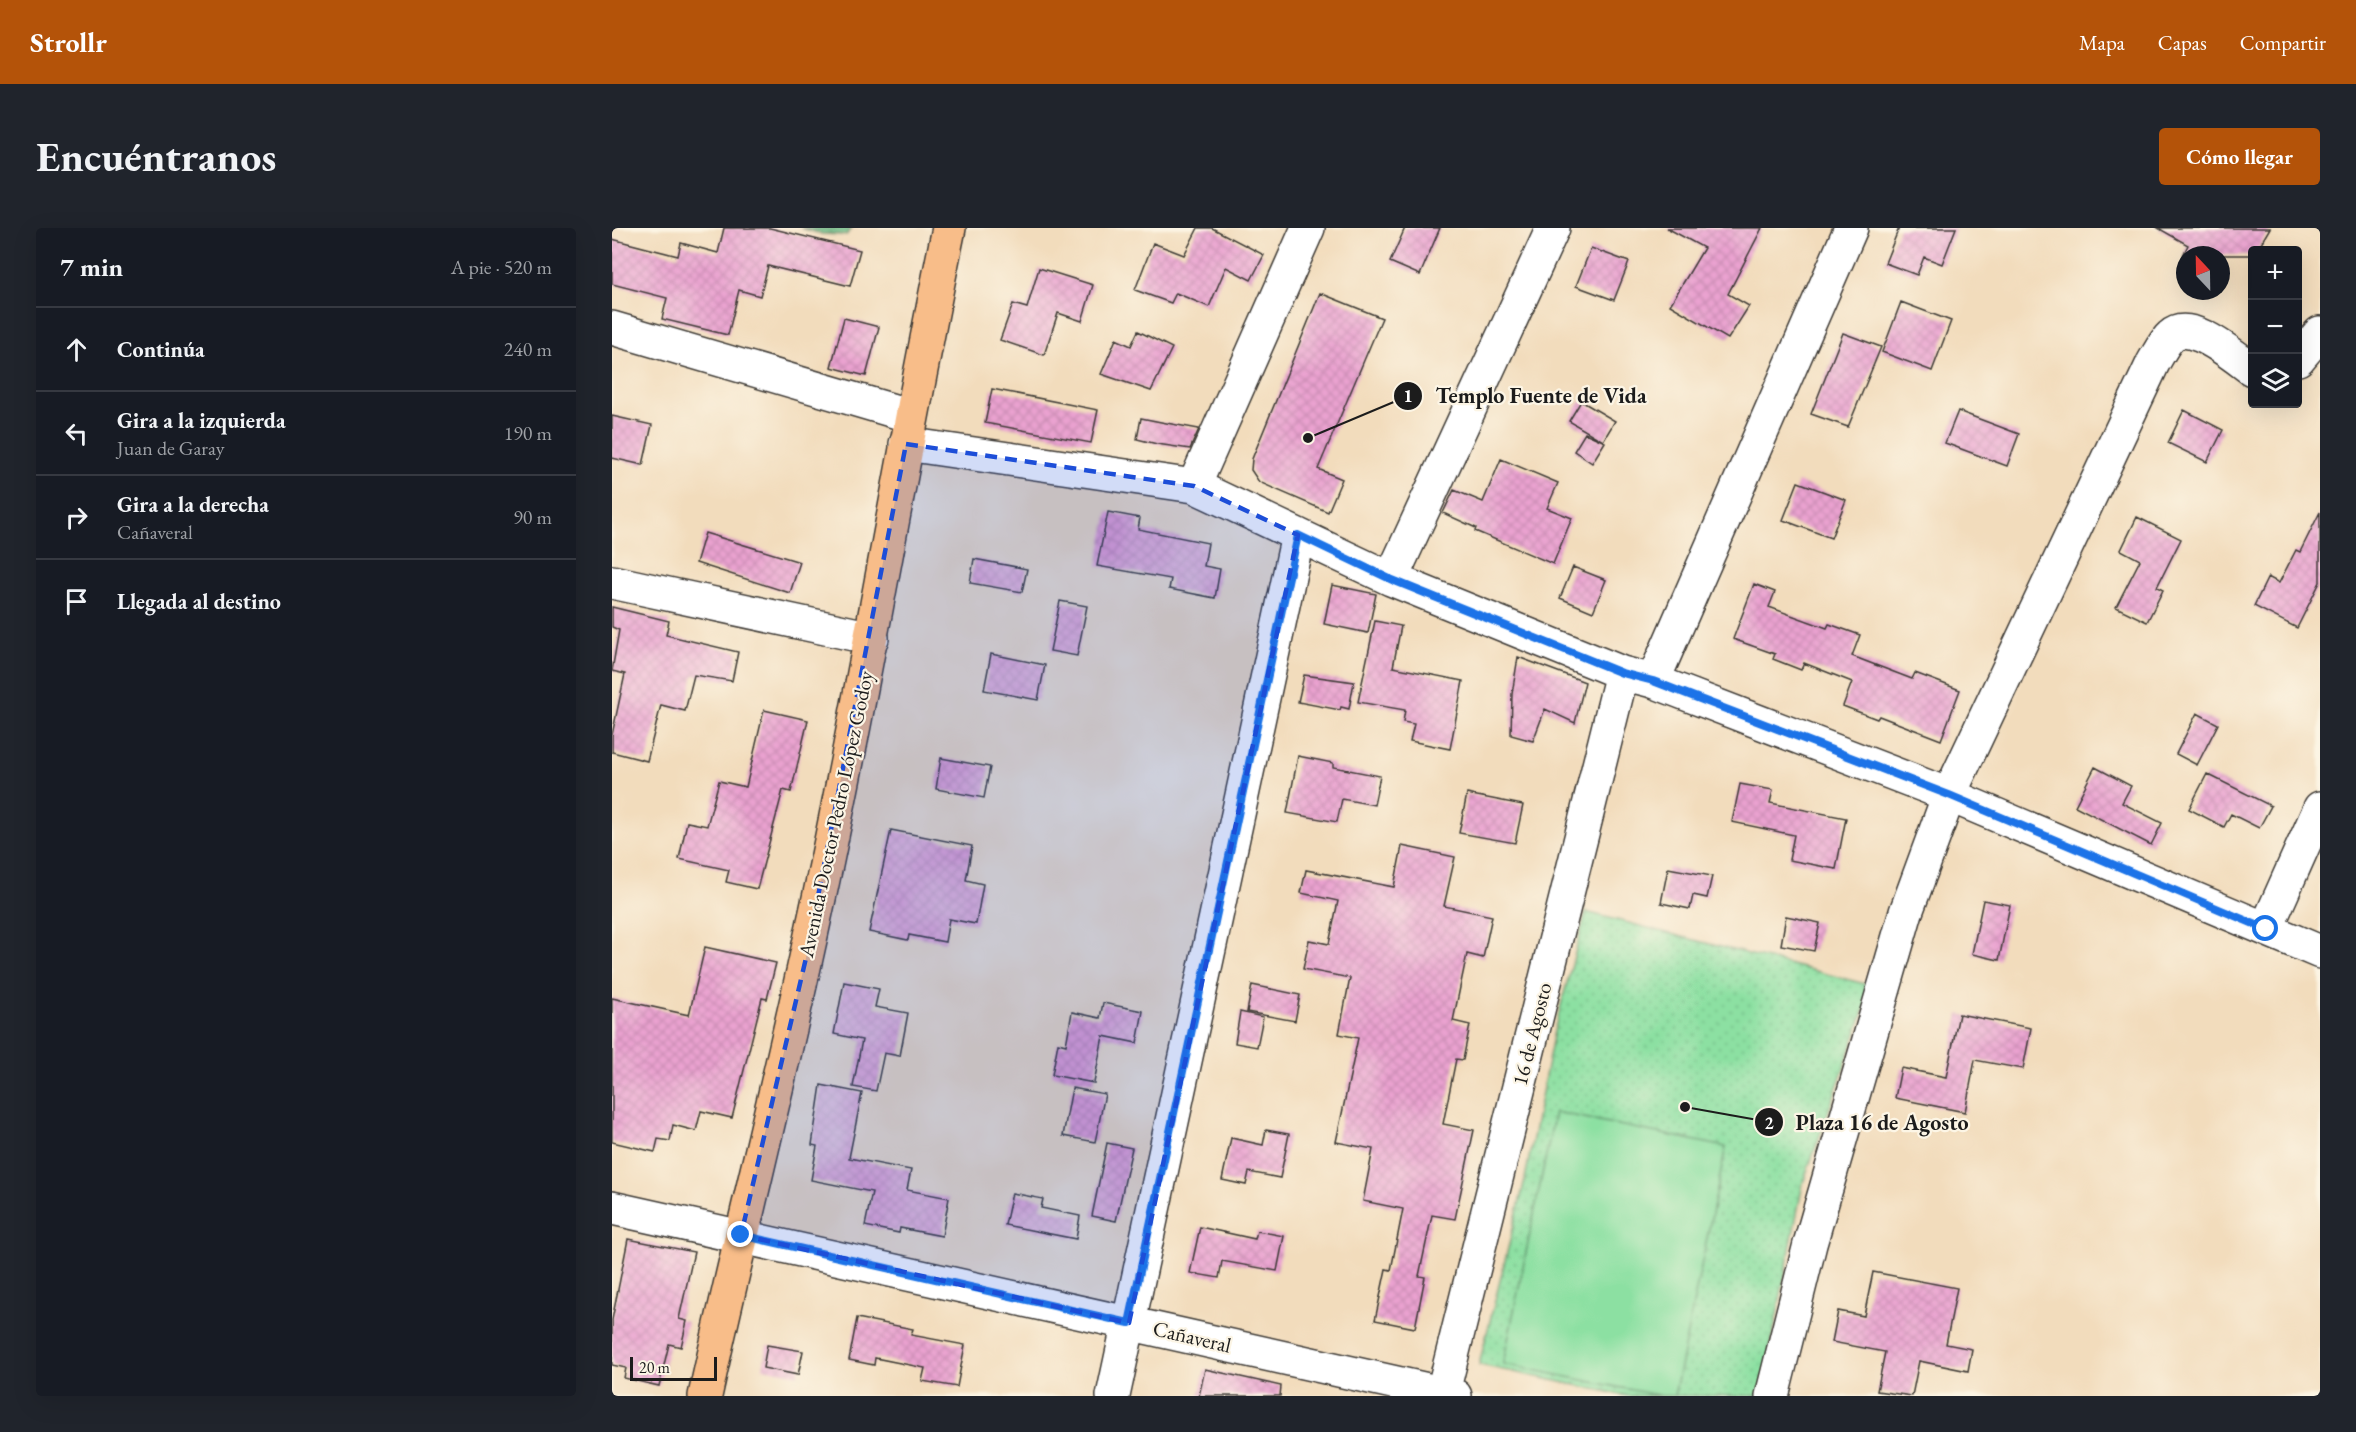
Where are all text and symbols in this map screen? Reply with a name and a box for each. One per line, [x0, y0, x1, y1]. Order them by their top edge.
text: Strollr [30, 24, 107, 60]
text: Mapa [2079, 29, 2125, 56]
text: Capas [2158, 29, 2207, 56]
text: Compartir [2240, 29, 2326, 56]
button: Cómo llegar [2159, 128, 2320, 185]
text: Encuéntranos [36, 129, 276, 184]
north arrow [2176, 246, 2230, 300]
map controls [2248, 246, 2302, 408]
button: + [2248, 246, 2302, 300]
text: 7 min [60, 250, 123, 284]
text: A pie · 520 m [451, 254, 552, 280]
button: − [2248, 300, 2302, 354]
icon: ahead [60, 333, 93, 366]
text: Continúa [117, 335, 205, 364]
text: 240 m [504, 336, 552, 362]
button: layers [2248, 354, 2302, 408]
callout: Templo Fuente de Vida [1393, 376, 1658, 416]
text: Templo Fuente de Vida [1435, 381, 1647, 410]
text: 1 [1403, 384, 1413, 407]
text: Gira a la izquierda [117, 406, 286, 435]
icon: left [60, 417, 93, 450]
text: 190 m [504, 420, 552, 446]
text: Juan de Garay [117, 435, 225, 461]
text: Gira a la derecha [117, 490, 269, 519]
icon: right [60, 501, 93, 534]
text: 90 m [513, 504, 552, 530]
text: Cañaveral [117, 519, 193, 545]
icon: arrive [60, 585, 93, 618]
text: Llegada al destino [117, 587, 281, 616]
street label: Avenida Doctor Pedro López Godoy [792, 667, 879, 961]
route start [2252, 915, 2278, 941]
street label: 16 de Agosto [1506, 980, 1557, 1088]
callout: Plaza 16 de Agosto [1754, 1102, 1981, 1142]
text: Plaza 16 de Agosto [1796, 1108, 1968, 1137]
text: 2 [1764, 1111, 1774, 1134]
route end [727, 1221, 753, 1247]
street label: Cañaveral [1150, 1314, 1234, 1359]
scale bar [630, 1354, 717, 1382]
text: 20 m [639, 1357, 670, 1378]

